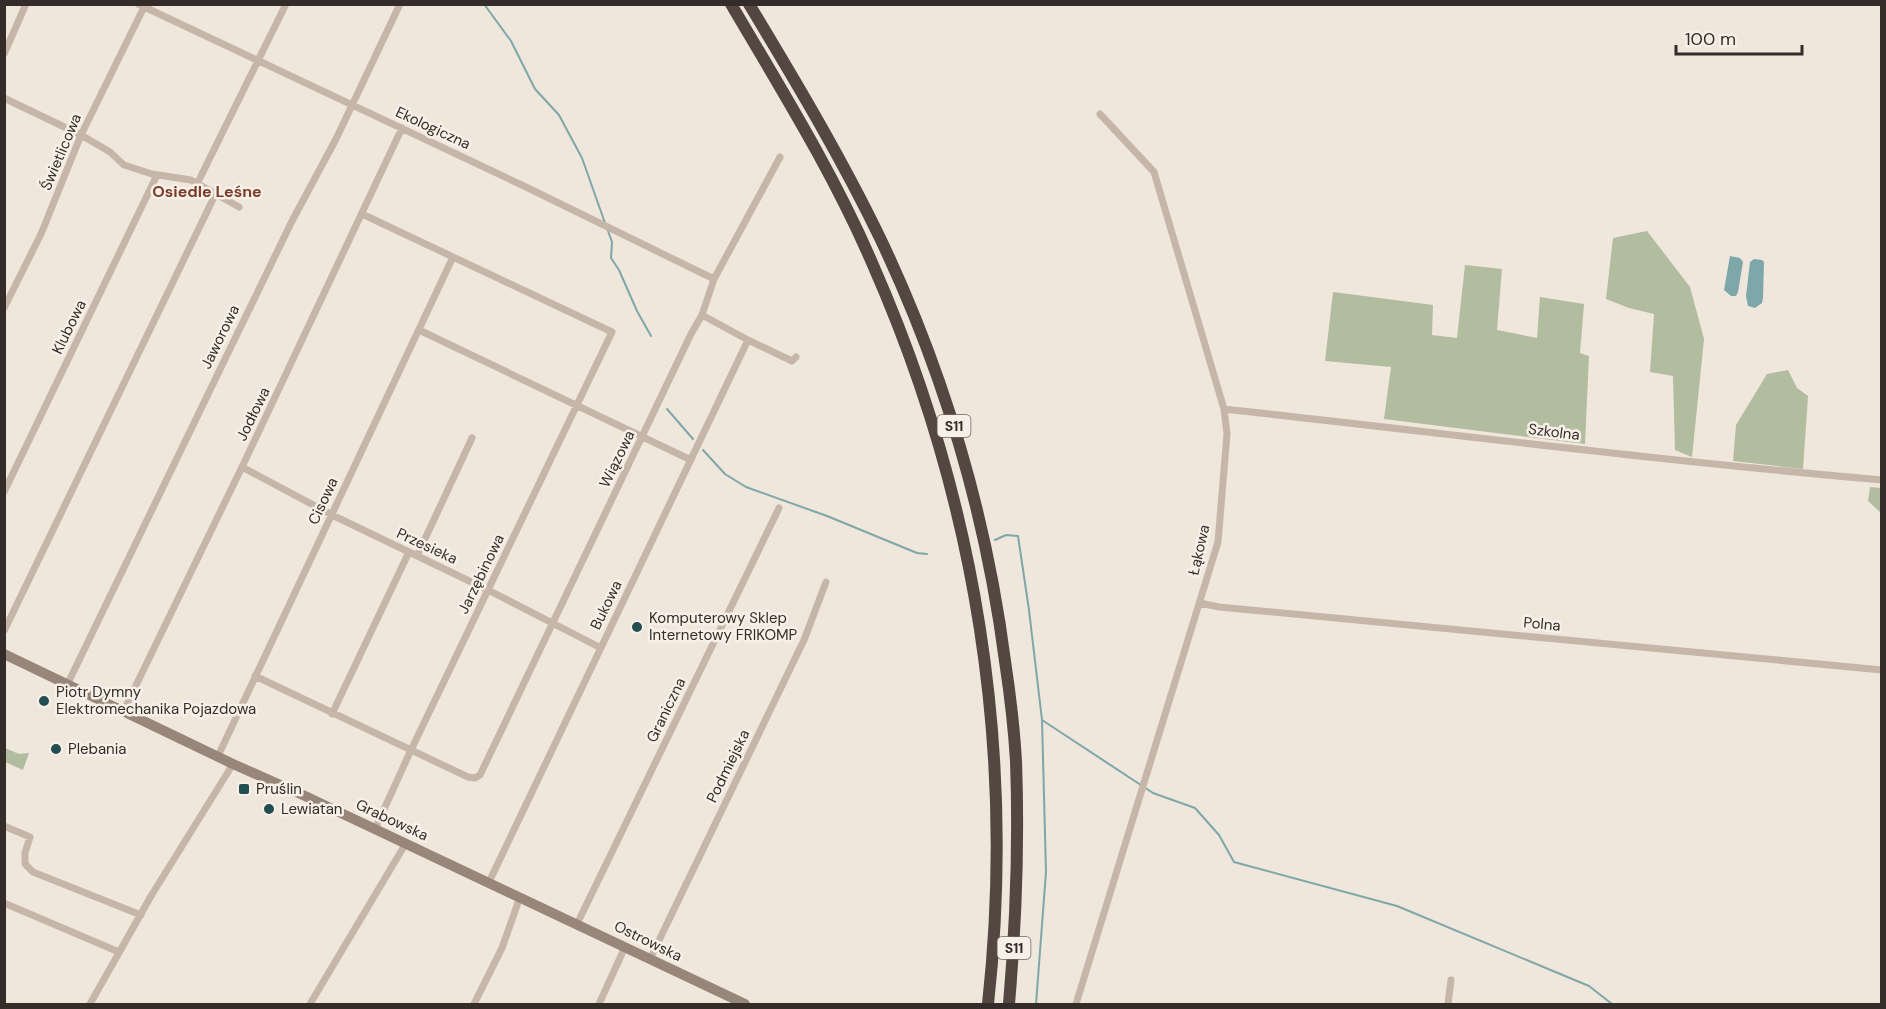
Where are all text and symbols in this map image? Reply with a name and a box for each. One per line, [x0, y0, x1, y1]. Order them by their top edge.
scale bar [1676, 18, 1802, 56]
text: 100 m [1685, 27, 1736, 51]
street label: Ekologiczna [392, 102, 474, 154]
street label: Świetlicowa [36, 111, 86, 193]
district label: Osiedle Leśne [152, 181, 262, 202]
street label: Klubowa [47, 297, 91, 357]
street label: Jaworowa [196, 302, 244, 372]
street label: Jodłowa [231, 384, 275, 444]
road number: S11 [938, 415, 970, 437]
street label: Szkolna [1527, 419, 1581, 445]
street label: Wiązowa [595, 427, 639, 491]
street label: Cisowa [303, 474, 343, 528]
street label: Przesieka [393, 523, 461, 569]
street label: Łąkowa [1183, 523, 1215, 577]
street label: Jarzębinowa [453, 531, 509, 617]
street label: Bukowa [585, 577, 627, 633]
place label: Komputerowy Sklep Internetowy FRIKOMP [649, 608, 798, 645]
street label: Polna [1523, 612, 1561, 636]
marker: Komputerowy Sklep Internetowy FRIKOMP [630, 620, 644, 634]
street label: Graniczna [642, 674, 690, 746]
place label: Piotr Dymny Elektromechanika Pojazdowa [56, 682, 256, 719]
marker: Piotr Dymny Elektromechanika Pojazdowa [37, 694, 51, 708]
street label: Podmiejska [702, 726, 754, 806]
place label: Plebania [68, 739, 127, 759]
marker: Plebania [49, 742, 63, 756]
place label: Pruślin [256, 779, 302, 799]
marker: Pruślin [237, 782, 251, 796]
street label: Grabowska [353, 795, 431, 845]
place label: Lewiatan [281, 799, 342, 819]
marker: Lewiatan [262, 802, 276, 816]
street label: Ostrowska [611, 916, 685, 966]
road number: S11 [998, 937, 1030, 959]

